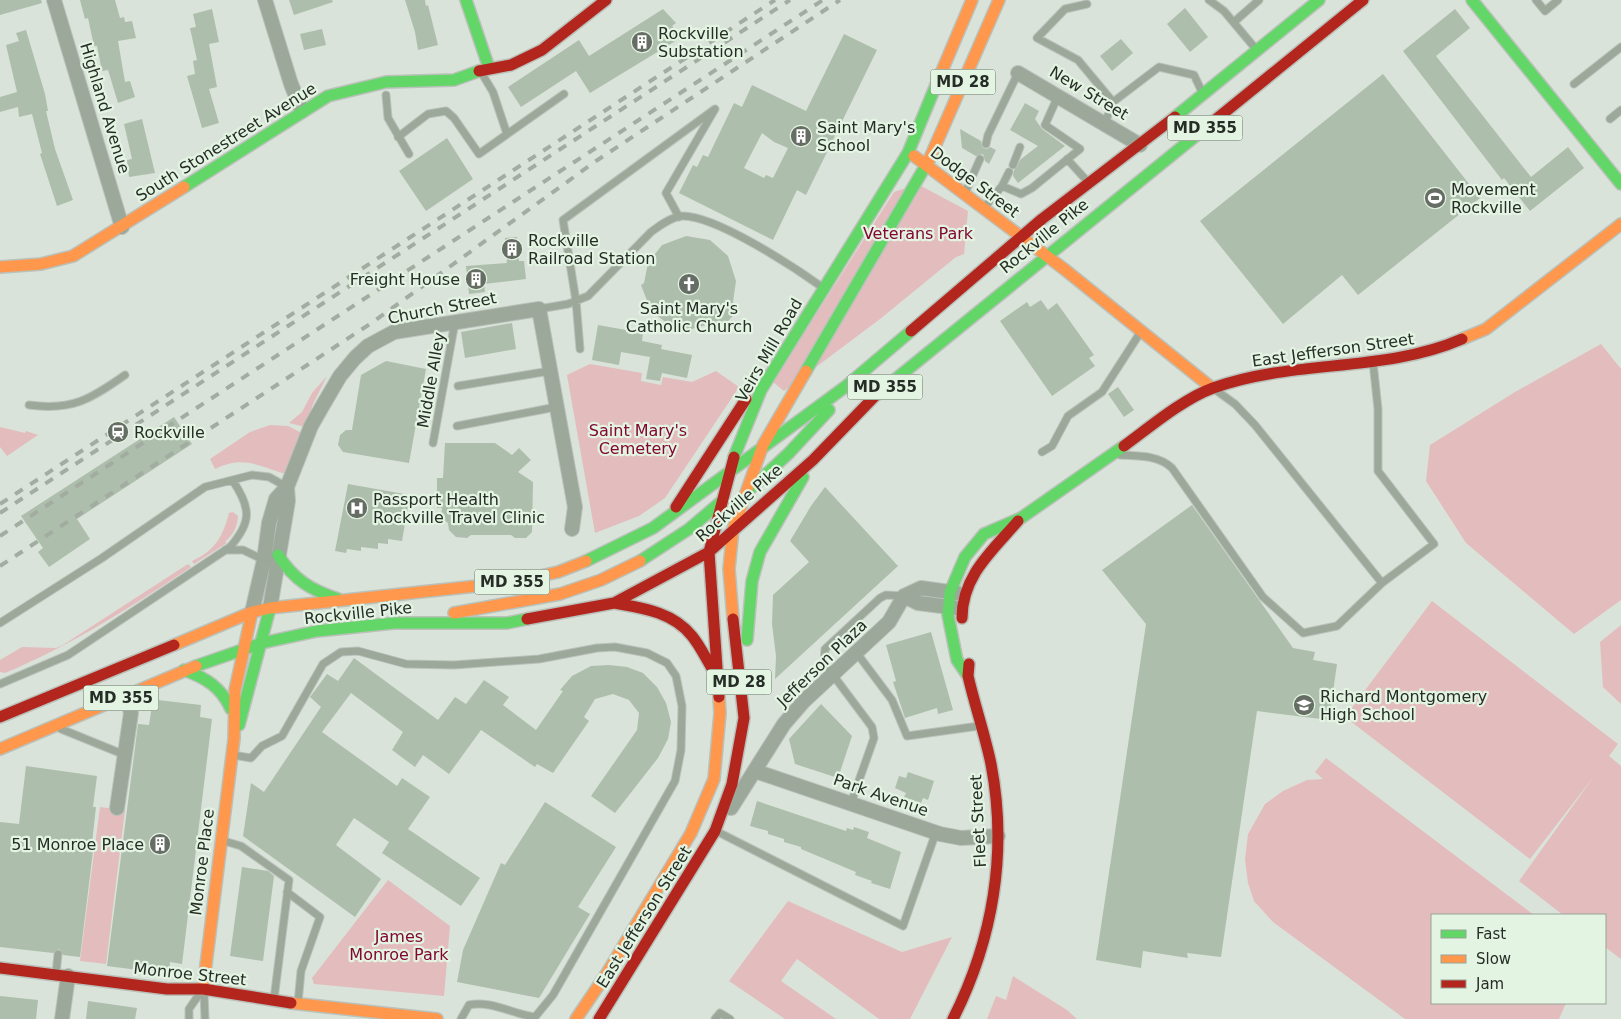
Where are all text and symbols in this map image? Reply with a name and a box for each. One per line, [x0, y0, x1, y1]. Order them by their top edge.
place label: Rockville Substation [658, 24, 744, 61]
building icon: Rockville Substation [630, 30, 654, 54]
street label: Highland Avenue [76, 40, 134, 176]
street label: New Street [1046, 62, 1132, 124]
road number: MD 28 [930, 70, 996, 94]
street label: South Stonestreet Avenue [132, 79, 320, 205]
road number: MD 355 [1168, 116, 1242, 140]
place label: Saint Mary's School [817, 118, 915, 155]
building icon: Saint Mary's School [789, 124, 813, 148]
street label: Dodge Street [927, 143, 1023, 221]
place label: Movement Rockville [1451, 180, 1536, 217]
sports icon: Movement Rockville [1423, 186, 1447, 210]
street label: Rockville Pike [996, 195, 1092, 277]
park label: Veterans Park [863, 224, 974, 243]
place label: Rockville Railroad Station [528, 231, 655, 268]
building icon: Rockville Railroad Station [500, 237, 524, 261]
building icon: Freight House [464, 267, 488, 291]
place label: Freight House [350, 270, 460, 289]
church icon: Saint Mary's Catholic Church [677, 272, 701, 296]
street label: Church Street [386, 288, 498, 328]
street label: Veirs Mill Road [732, 295, 806, 405]
place label: Saint Mary's Catholic Church [626, 299, 752, 336]
street label: East Jefferson Street [1251, 329, 1415, 371]
street label: Middle Alley [413, 331, 449, 429]
road number: MD 355 [848, 374, 922, 400]
station icon: Rockville [106, 420, 130, 444]
park label: Saint Mary's Cemetery [589, 421, 687, 458]
place label: Rockville [134, 423, 205, 442]
street label: Rockville Pike [692, 460, 786, 546]
place label: Passport Health Rockville Travel Clinic [373, 490, 545, 527]
hospital icon: Passport Health Rockville Travel Clinic [345, 496, 369, 520]
road number: MD 355 [474, 570, 550, 594]
street label: Rockville Pike [303, 598, 413, 628]
street label: Jefferson Plaza [772, 615, 871, 711]
road number: MD 28 [706, 670, 772, 694]
road number: MD 355 [84, 686, 158, 710]
place label: Richard Montgomery High School [1320, 687, 1487, 724]
school or university icon: Richard Montgomery High School [1292, 693, 1316, 717]
street label: Park Avenue [831, 770, 931, 820]
street label: Fleet Street [966, 774, 990, 868]
street label: Monroe Place [186, 808, 218, 916]
building icon: 51 Monroe Place [148, 832, 172, 856]
place label: 51 Monroe Place [11, 835, 144, 854]
street label: East Jefferson Street [593, 843, 695, 991]
legend [1431, 914, 1606, 1004]
text: Fast [1476, 925, 1506, 943]
park label: James Monroe Park [349, 927, 449, 964]
text: Slow [1476, 950, 1511, 968]
street label: Monroe Street [133, 959, 247, 989]
text: Jam [1475, 975, 1504, 993]

